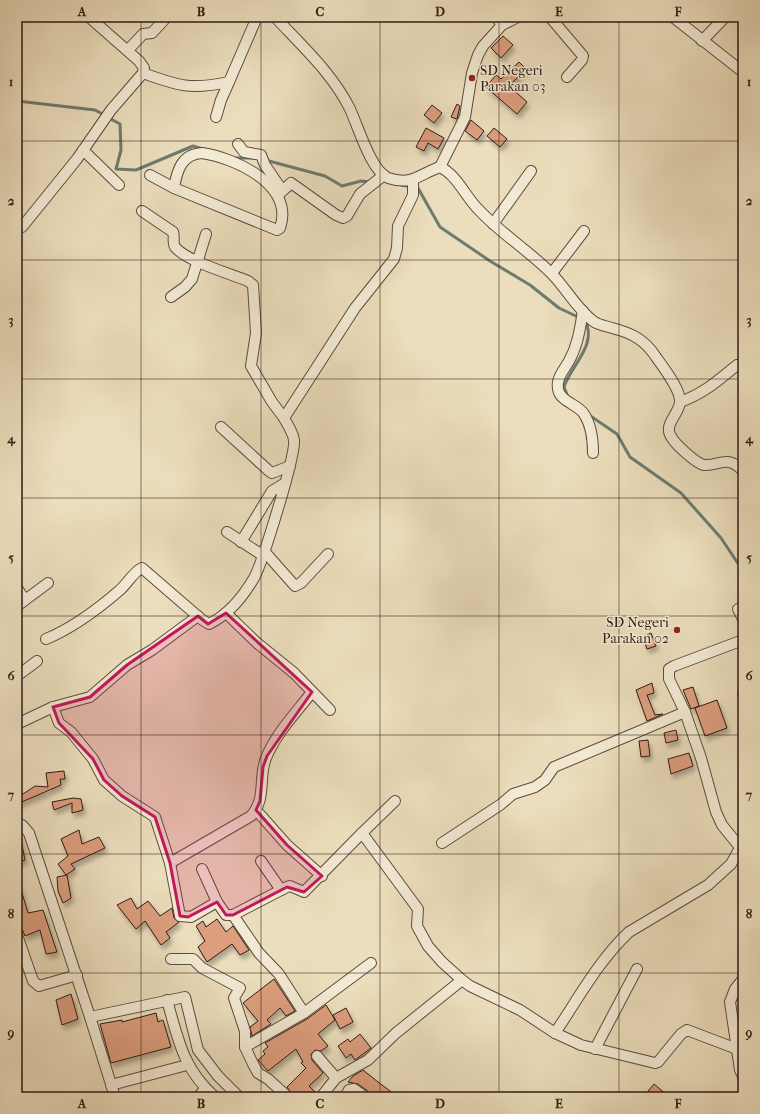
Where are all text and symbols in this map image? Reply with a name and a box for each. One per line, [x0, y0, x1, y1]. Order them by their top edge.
text: A [77, 4, 87, 19]
text: B [197, 4, 206, 19]
text: C [316, 4, 325, 19]
text: D [435, 4, 445, 19]
text: E [555, 4, 563, 19]
text: F [674, 4, 682, 19]
place label: SD Negeri Parakan 03 [480, 62, 545, 95]
marker: SD Negeri Parakan 03 [467, 73, 477, 83]
text: 1 [9, 74, 14, 89]
text: 1 [747, 74, 752, 89]
text: 2 [8, 193, 15, 208]
text: 2 [746, 193, 753, 208]
text: 3 [8, 312, 14, 328]
text: 3 [746, 312, 752, 328]
text: 4 [6, 431, 16, 447]
text: 4 [744, 431, 754, 447]
text: 5 [8, 550, 14, 565]
text: 5 [746, 550, 752, 565]
place label: SD Negeri Parakan 02 [602, 614, 669, 647]
marker: SD Negeri Parakan 02 [672, 625, 682, 635]
text: 6 [7, 668, 15, 683]
text: 6 [745, 668, 753, 683]
text: 7 [7, 787, 15, 802]
text: 7 [745, 787, 753, 802]
text: 8 [8, 906, 15, 921]
text: 8 [746, 906, 753, 921]
text: 9 [7, 1025, 15, 1041]
text: 9 [745, 1025, 753, 1041]
text: A [77, 1096, 87, 1111]
text: B [197, 1096, 206, 1111]
text: C [316, 1096, 325, 1111]
text: D [435, 1096, 445, 1111]
text: E [555, 1096, 563, 1111]
text: F [674, 1096, 682, 1111]

